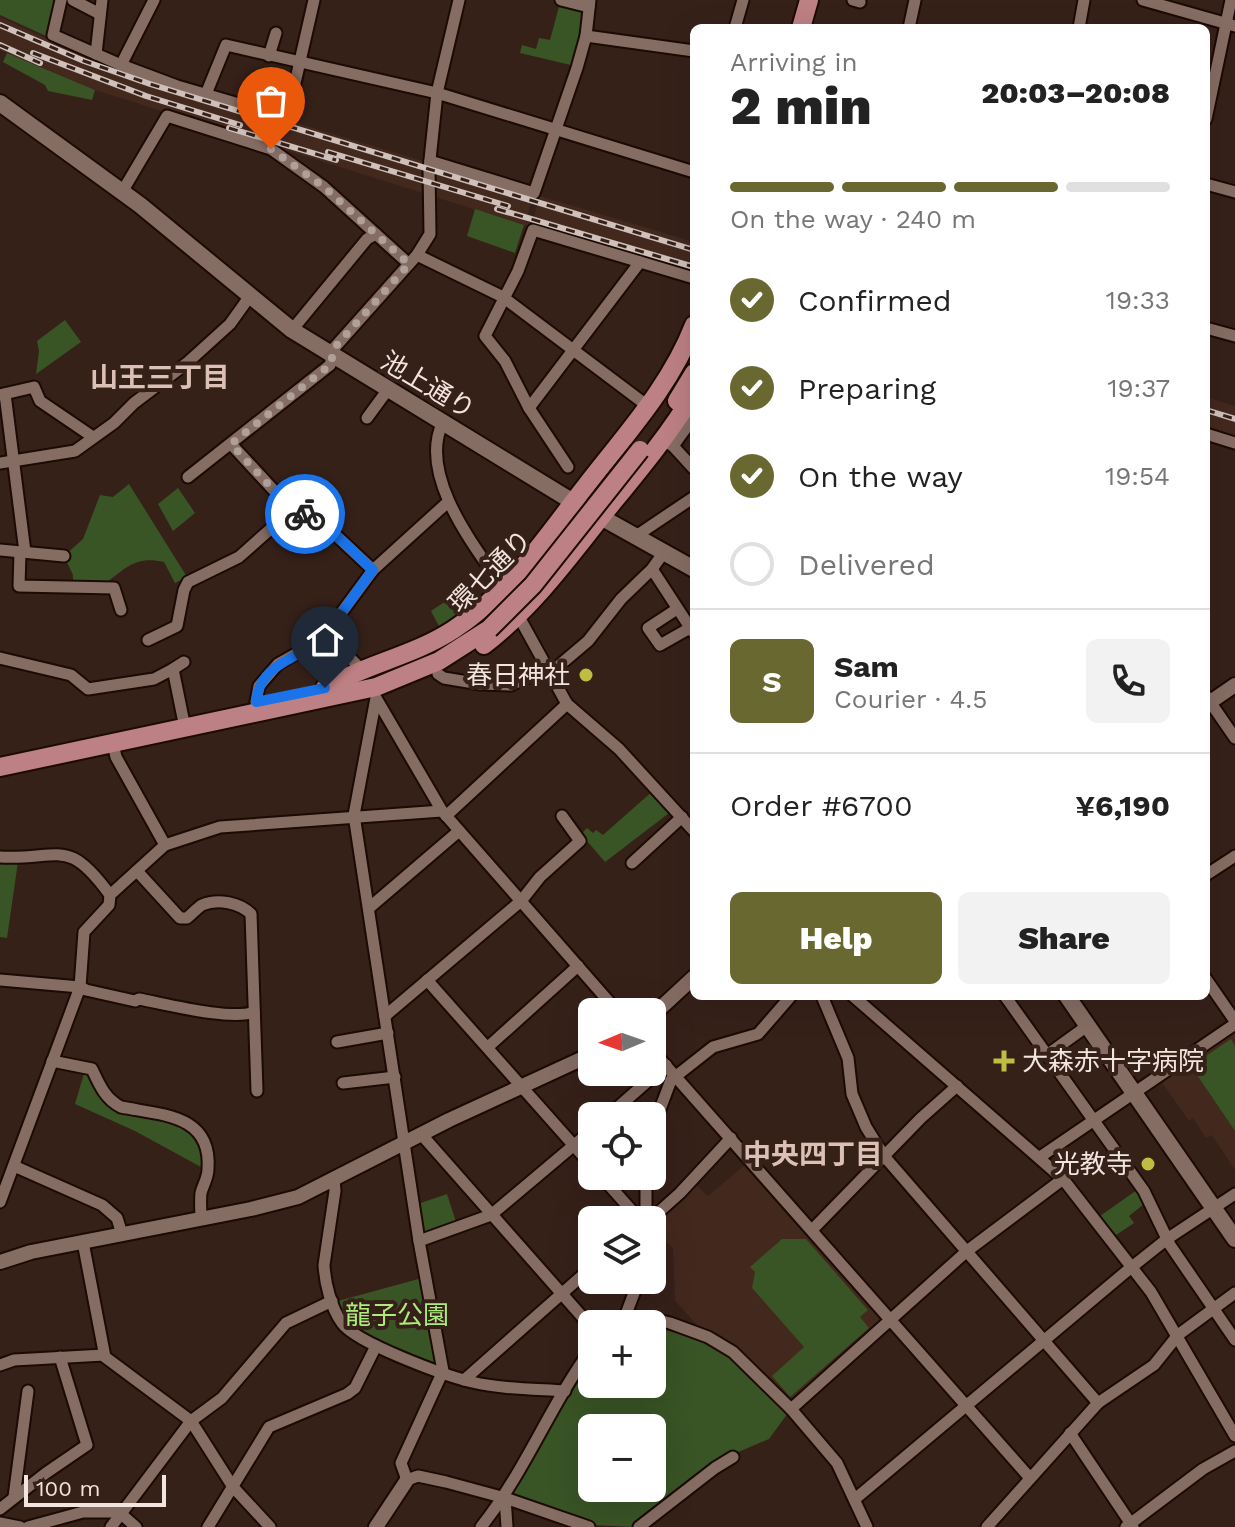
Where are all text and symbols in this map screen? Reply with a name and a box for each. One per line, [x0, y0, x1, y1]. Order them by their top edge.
text: Arriving in [730, 47, 858, 77]
pin [237, 67, 305, 149]
text: 20:03–20:08 [981, 75, 1170, 110]
text: 2 min [730, 76, 872, 137]
icon: bag [249, 79, 293, 123]
text: On the way · 240 m [730, 204, 976, 234]
icon: check [730, 278, 774, 322]
text: Confirmed [798, 283, 952, 318]
text: 19:33 [1106, 285, 1170, 315]
street label: 池上通り [376, 345, 480, 425]
district label: 山王三丁目 [90, 361, 230, 394]
icon: check [730, 366, 774, 410]
text: Preparing [798, 371, 936, 406]
text: 19:37 [1107, 373, 1170, 403]
icon: check [730, 454, 774, 498]
text: On the way [798, 459, 963, 494]
text: 19:54 [1105, 461, 1170, 491]
courier [265, 474, 345, 554]
icon: bike [283, 492, 327, 536]
street label: 環七通り [443, 524, 537, 618]
text: Delivered [798, 547, 935, 582]
pin [291, 606, 359, 688]
icon: home [303, 618, 347, 662]
button: phone [1086, 639, 1170, 723]
text: Sam [834, 649, 899, 684]
place label: 春日神社 [466, 660, 570, 690]
text: S [762, 664, 782, 699]
marker: 春日神社 [577, 666, 595, 684]
text: Courier · 4.5 [834, 684, 987, 714]
text: Order #6700 [730, 788, 913, 823]
text: ¥6,190 [1075, 788, 1170, 823]
button: Help [730, 892, 942, 984]
button: Share [958, 892, 1170, 984]
north arrow [578, 998, 666, 1086]
map controls [578, 998, 666, 1502]
place label: 大森赤十字病院 [1022, 1046, 1204, 1076]
marker: 大森赤十字病院 [993, 1050, 1015, 1072]
button: locate [578, 1102, 666, 1190]
district label: 中央四丁目 [743, 1138, 883, 1171]
place label: 光教寺 [1054, 1149, 1132, 1179]
marker: 光教寺 [1139, 1155, 1157, 1173]
button: layers [578, 1206, 666, 1294]
park label: 龍子公園 [345, 1300, 449, 1330]
button: + [578, 1310, 666, 1398]
button: − [578, 1414, 666, 1502]
scale bar [24, 1471, 166, 1507]
text: 100 m [36, 1476, 100, 1501]

